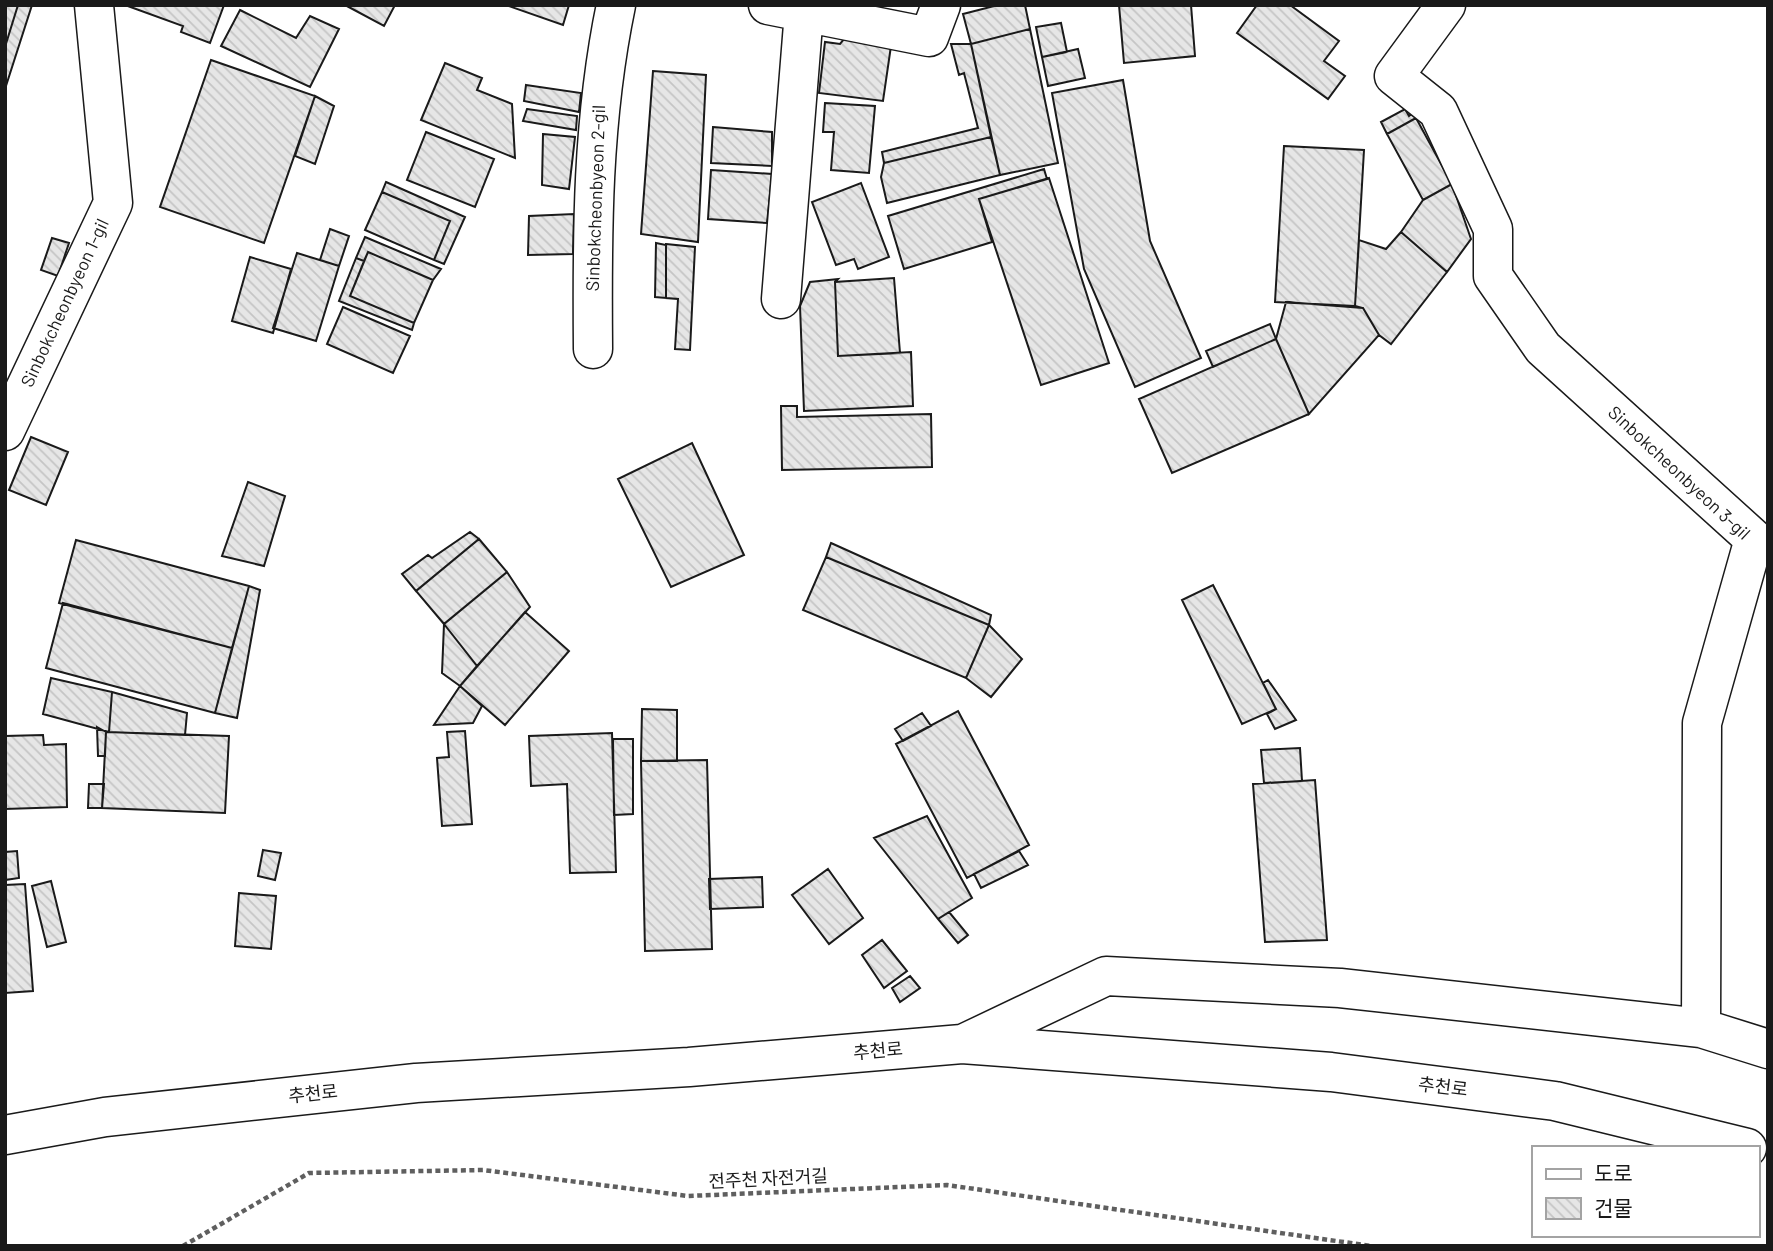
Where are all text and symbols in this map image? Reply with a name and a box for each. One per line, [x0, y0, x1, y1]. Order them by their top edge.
street label: Sinbokcheonbyeon 2-gil [581, 104, 609, 292]
street label: Sinbokcheonbyeon 1-gil [15, 215, 113, 390]
street label: Sinbokcheonbyeon 3-gil [1604, 401, 1755, 544]
street label: 추천로 [852, 1037, 904, 1063]
street label: 추천로 [1417, 1072, 1469, 1100]
street label: 추천로 [287, 1079, 339, 1107]
legend [1532, 1146, 1759, 1237]
text: 도로 [1594, 1160, 1633, 1185]
street label: 전주천 자전거길 [708, 1164, 828, 1192]
text: 건물 [1594, 1195, 1633, 1220]

